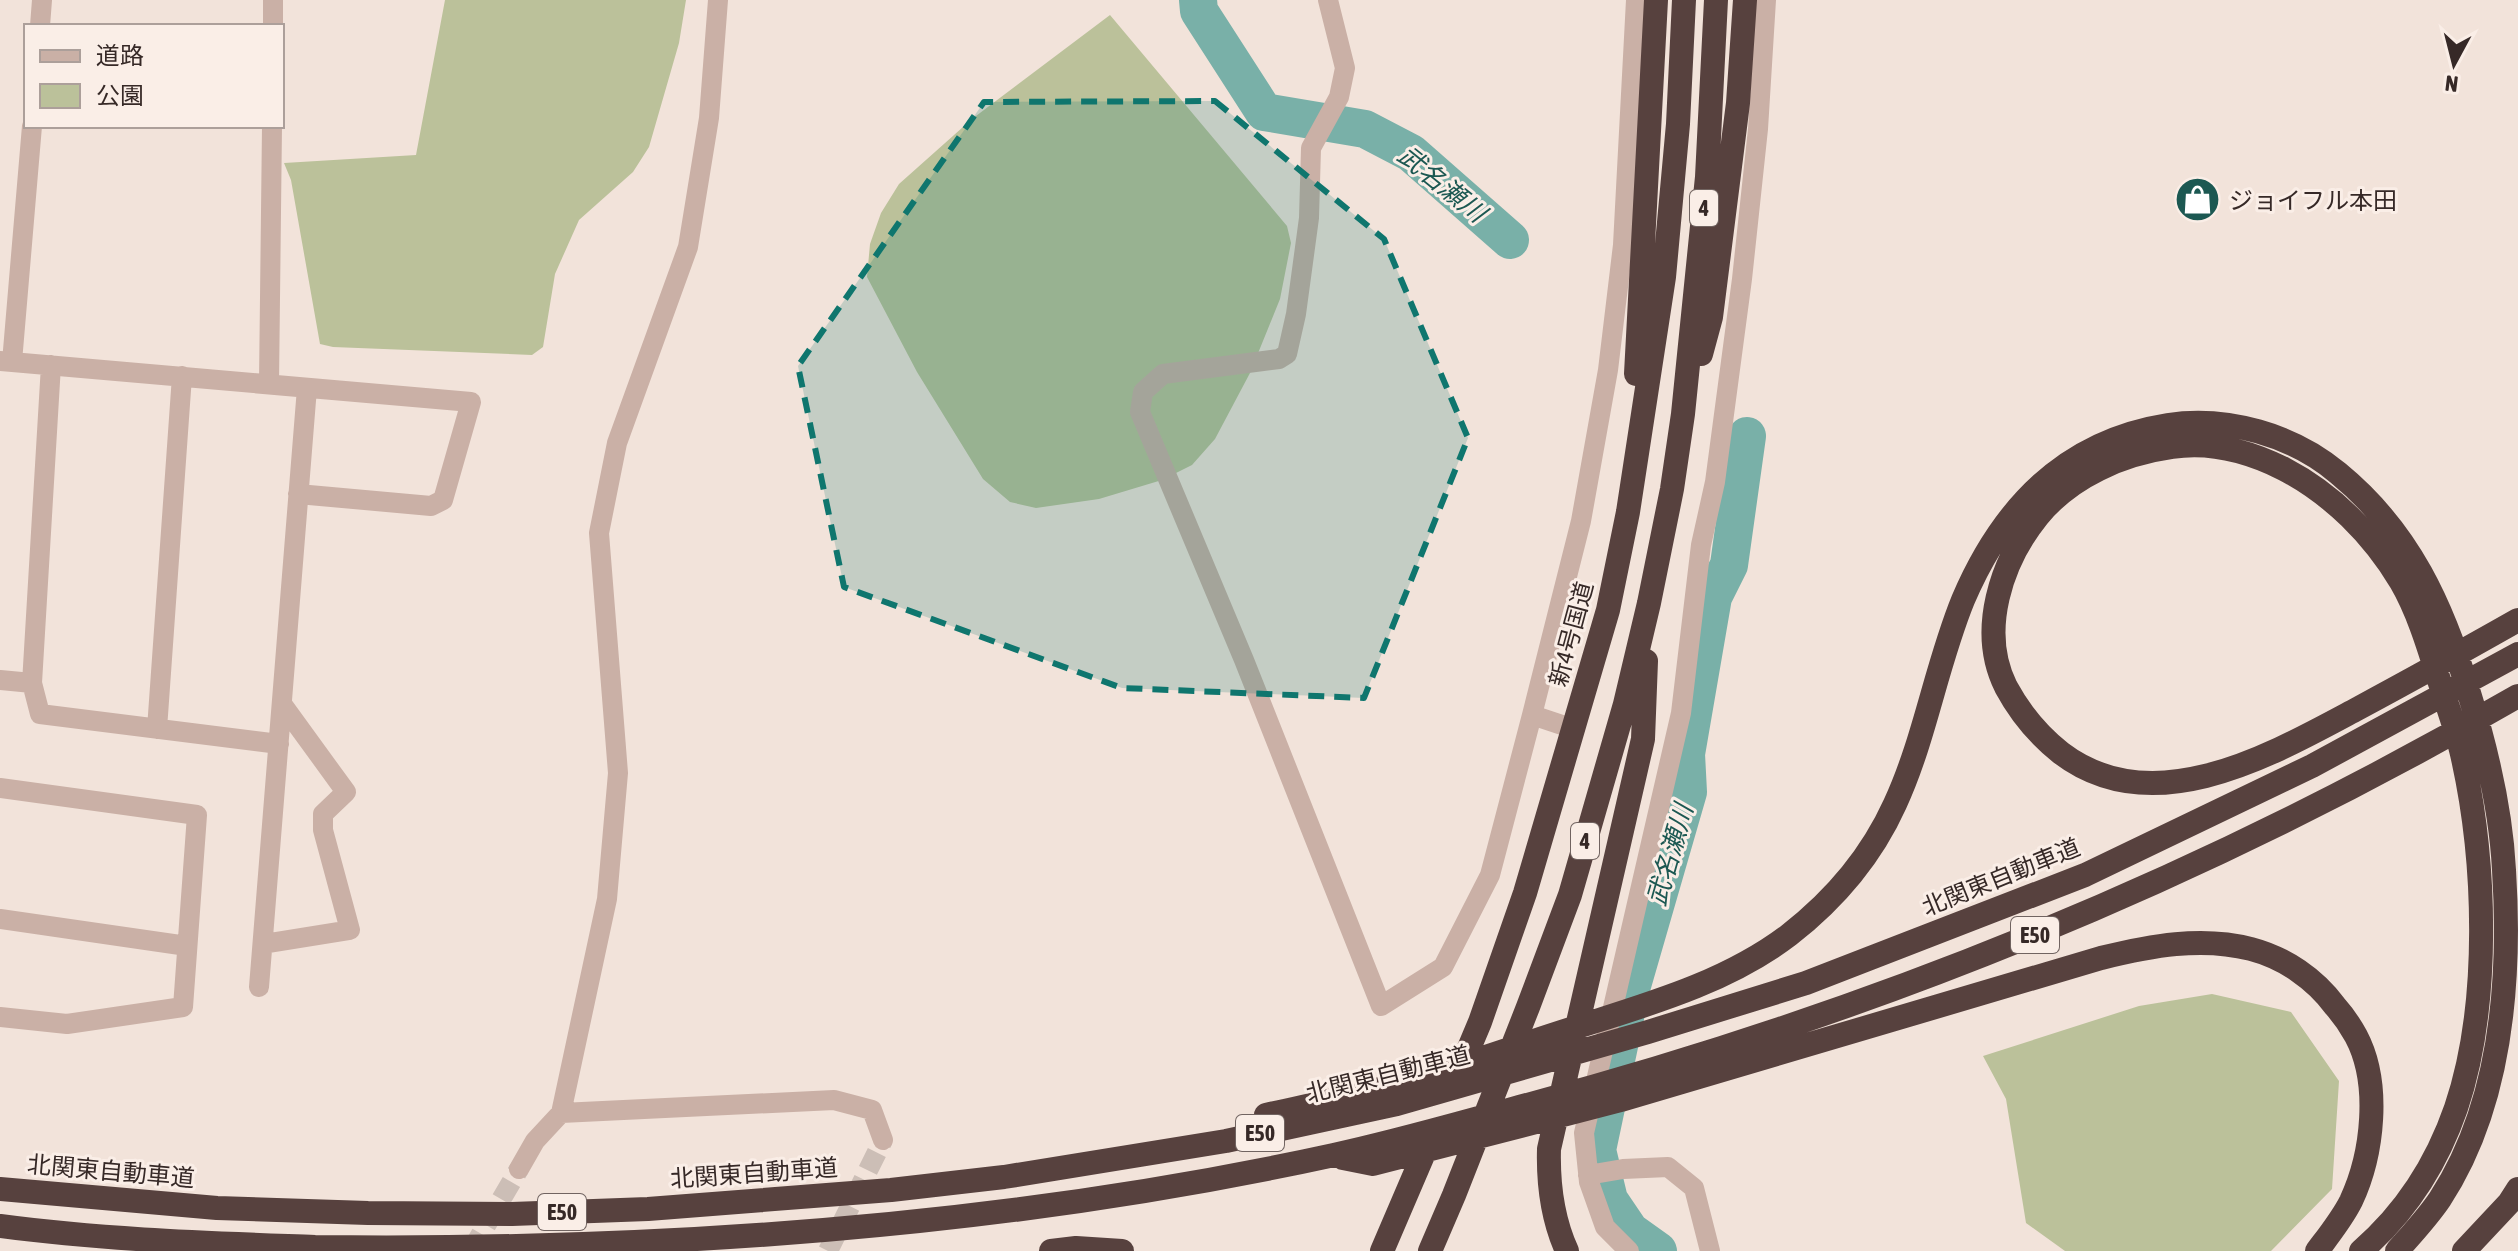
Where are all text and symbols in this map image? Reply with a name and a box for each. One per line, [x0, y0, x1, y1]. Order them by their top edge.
legend [24, 24, 284, 128]
north arrow [2414, 24, 2494, 104]
text: 道路 [96, 42, 144, 69]
text: N [2444, 70, 2460, 98]
text: 公園 [96, 82, 144, 109]
water label: 武名瀬川 [1392, 140, 1494, 230]
shop icon: ジョイフル本田 [2174, 176, 2222, 224]
place label: ジョイフル本田 [2229, 187, 2397, 214]
road number: 4 [1690, 190, 1718, 226]
street label: 新4号国道 [1544, 579, 1598, 689]
water label: 武名瀬川 [1641, 798, 1700, 909]
road number: 4 [1571, 823, 1599, 859]
street label: 北関東自動車道 [1918, 833, 2084, 921]
road number: E50 [2011, 917, 2059, 953]
street label: 北関東自動車道 [1303, 1041, 1473, 1107]
road number: E50 [1236, 1115, 1284, 1151]
street label: 北関東自動車道 [26, 1150, 196, 1192]
street label: 北関東自動車道 [669, 1154, 839, 1192]
road number: E50 [538, 1194, 586, 1230]

